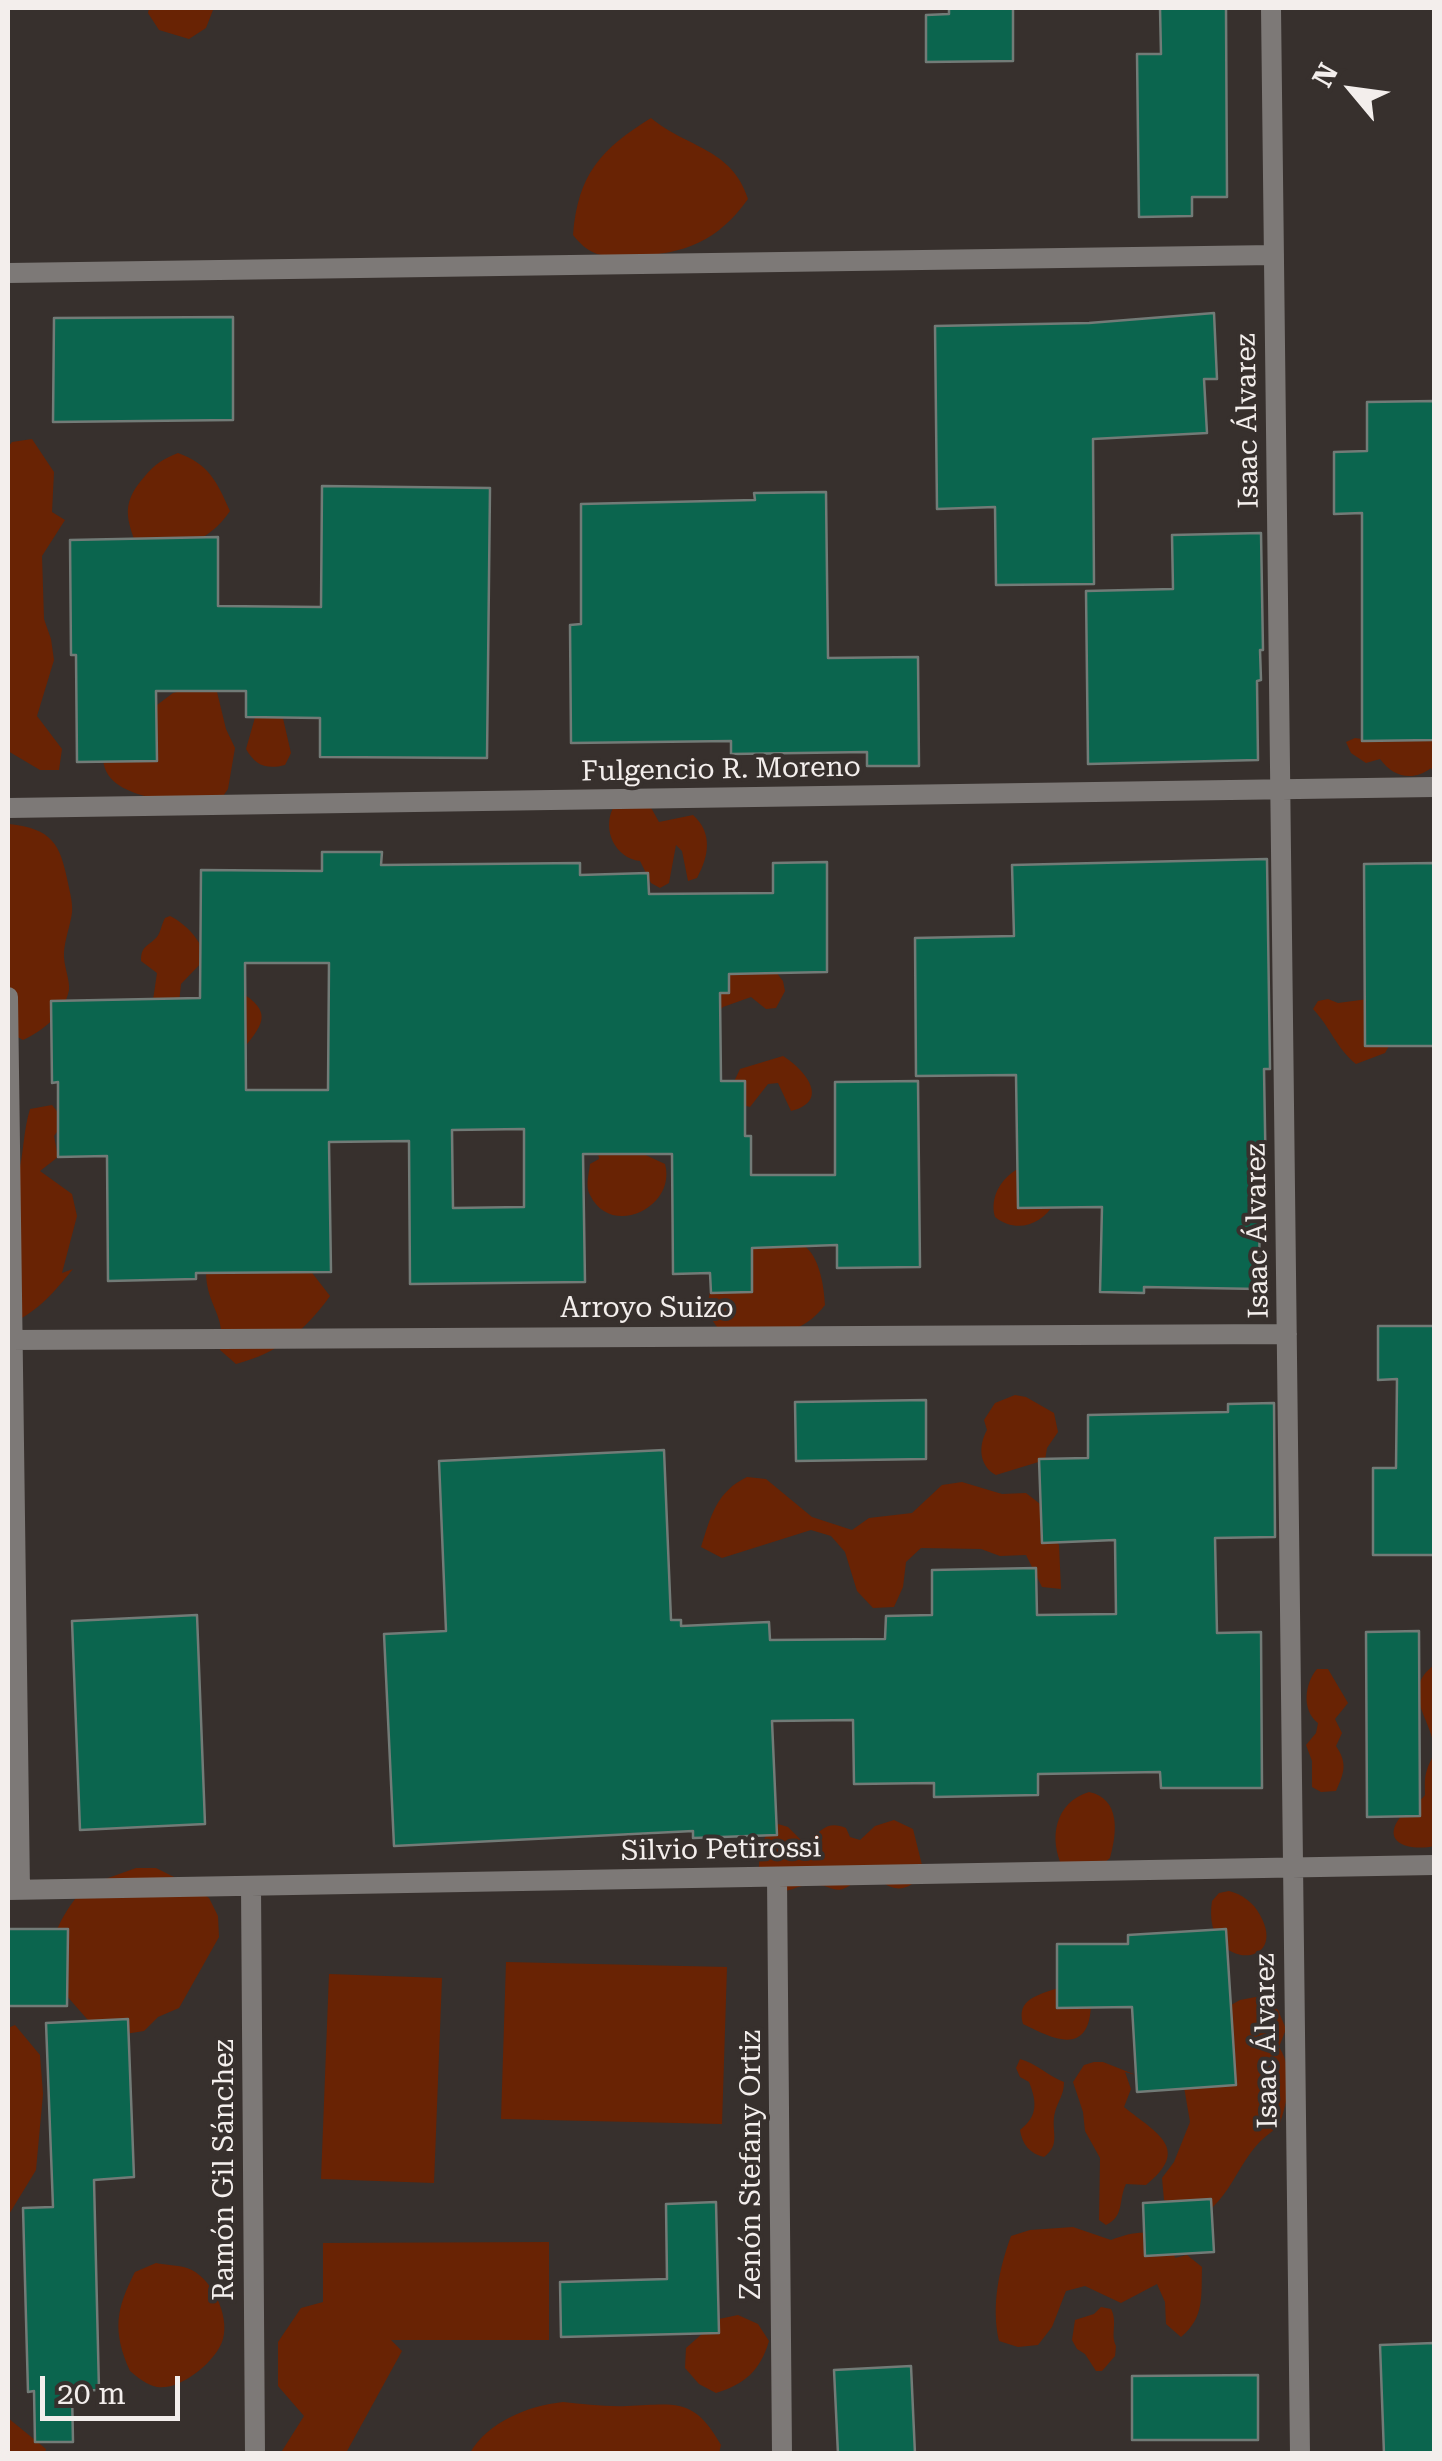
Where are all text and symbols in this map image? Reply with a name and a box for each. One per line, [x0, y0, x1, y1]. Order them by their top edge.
north arrow [1302, 40, 1402, 140]
text: N [1306, 58, 1345, 93]
street label: Isaac Álvarez [1230, 333, 1266, 509]
street label: Fulgencio R. Moreno [581, 751, 861, 789]
street label: Isaac Álvarez [1240, 1143, 1276, 1319]
street label: Arroyo Suizo [560, 1292, 734, 1326]
street label: Silvio Petirossi [621, 1831, 821, 1869]
street label: Isaac Álvarez [1249, 1953, 1285, 2129]
street label: Zenón Stefany Ortiz [735, 2030, 769, 2300]
street label: Ramón Gil Sánchez [208, 2039, 242, 2301]
scale bar [45, 2356, 185, 2418]
text: 20 m [57, 2376, 126, 2411]

